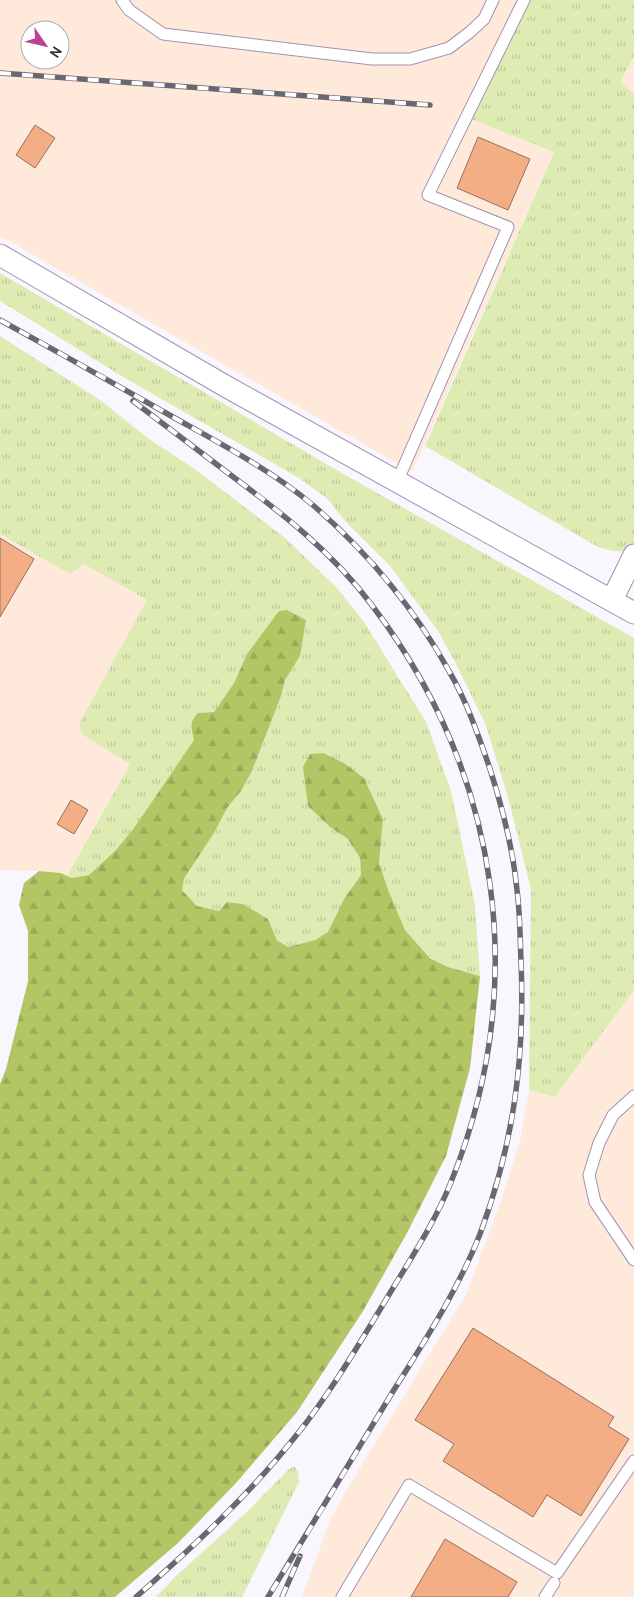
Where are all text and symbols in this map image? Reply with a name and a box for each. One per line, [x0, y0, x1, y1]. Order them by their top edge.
north arrow [20, 20, 70, 70]
text: N [46, 43, 66, 61]

